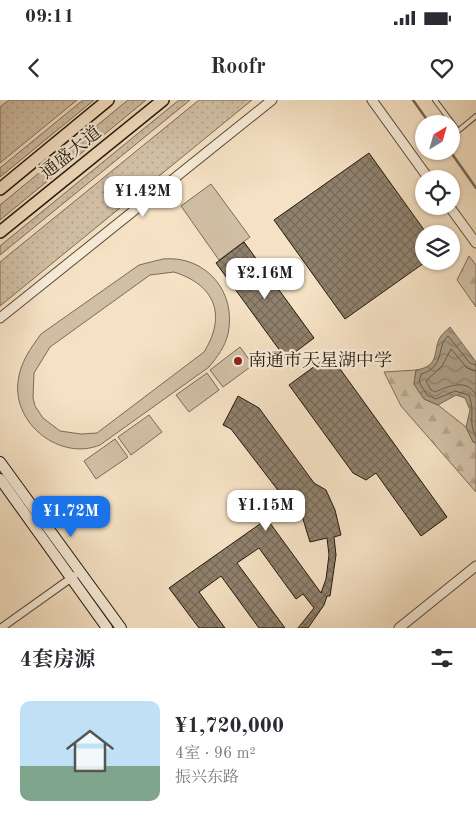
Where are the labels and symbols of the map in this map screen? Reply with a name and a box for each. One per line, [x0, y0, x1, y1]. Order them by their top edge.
north arrow [415, 115, 460, 160]
street label: 通盛大道 [36, 122, 105, 183]
pin: ¥1.42M [102, 176, 184, 218]
pin: ¥2.16M [224, 258, 306, 300]
place label: 南通市天星湖中学 [248, 350, 392, 370]
marker: 南通市天星湖中学 [232, 355, 244, 367]
pin: ¥1.15M [225, 490, 307, 532]
pin: ¥1.72M [30, 496, 112, 538]

